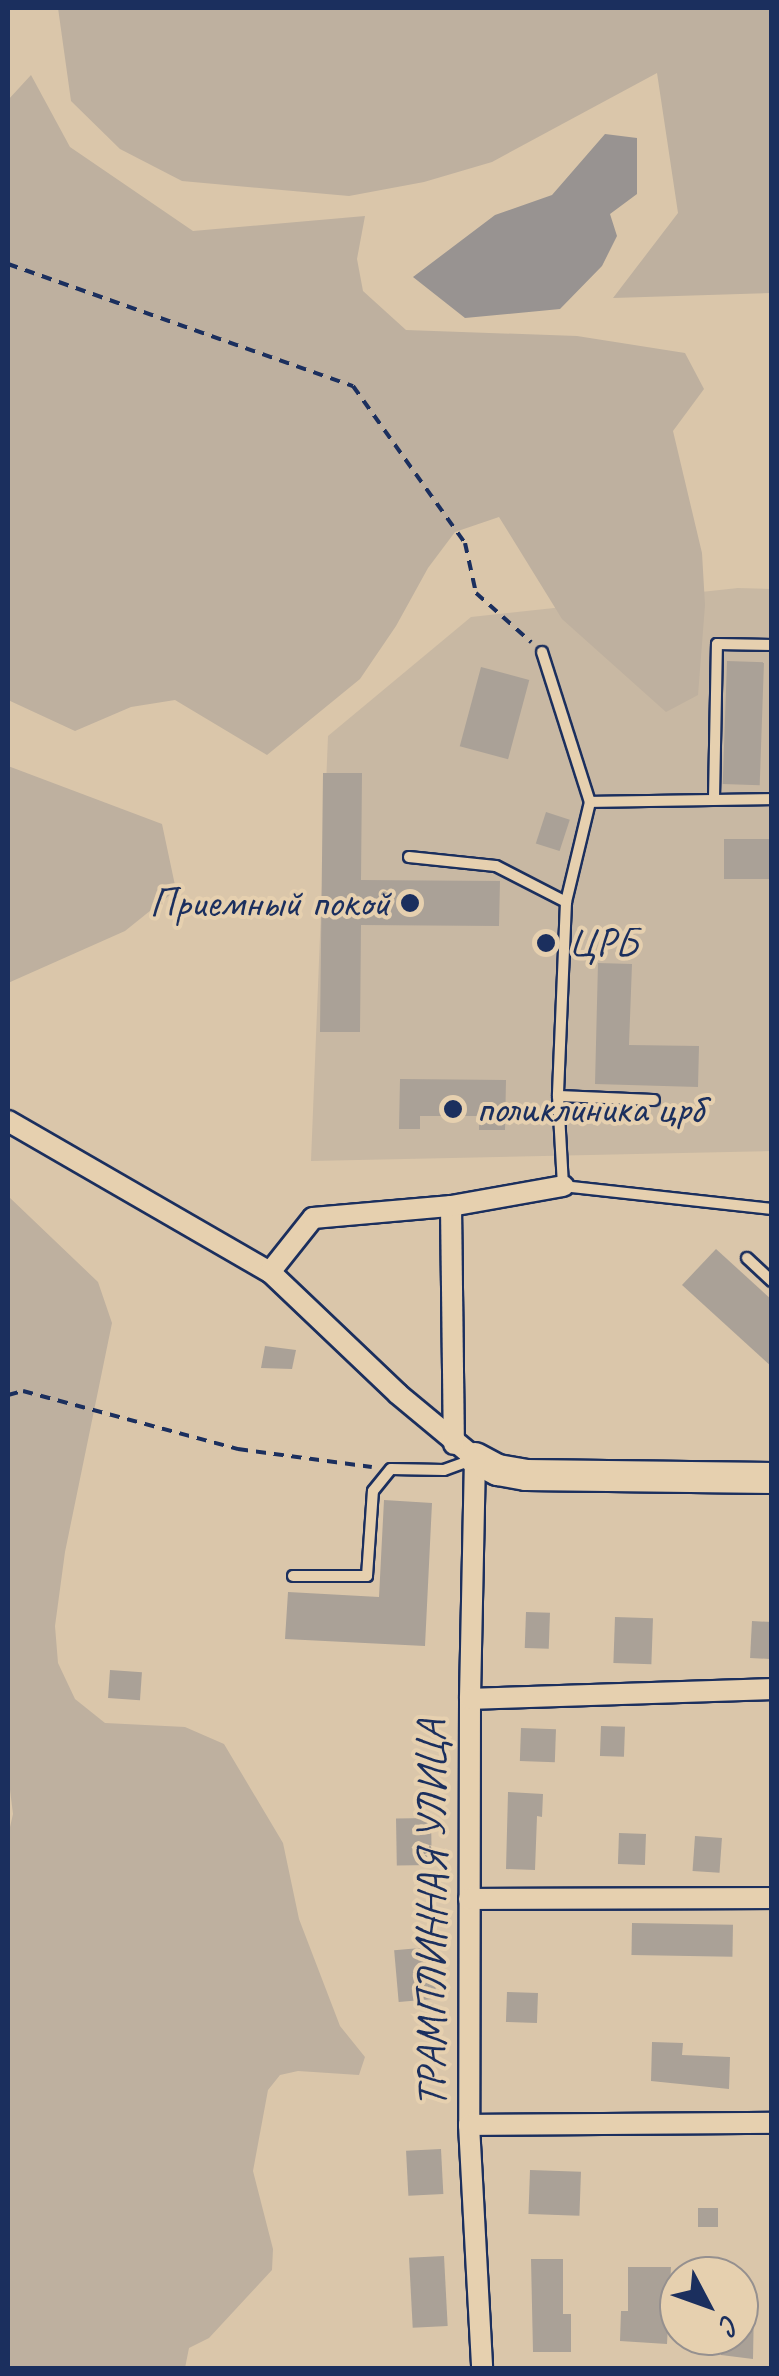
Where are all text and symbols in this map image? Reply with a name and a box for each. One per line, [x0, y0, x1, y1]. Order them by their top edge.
place label: Приемный покой [149, 878, 390, 928]
marker: Приемный покой [399, 892, 421, 914]
place label: ЦРБ [568, 918, 637, 968]
marker: ЦРБ [533, 930, 559, 956]
place label: поликлиника црб [476, 1084, 703, 1134]
marker: поликлиника црб [440, 1096, 466, 1122]
street label: ТРАМПЛИННАЯ УЛИЦА [407, 1720, 457, 2108]
north arrow [659, 2256, 759, 2356]
text: С [713, 2308, 748, 2341]

